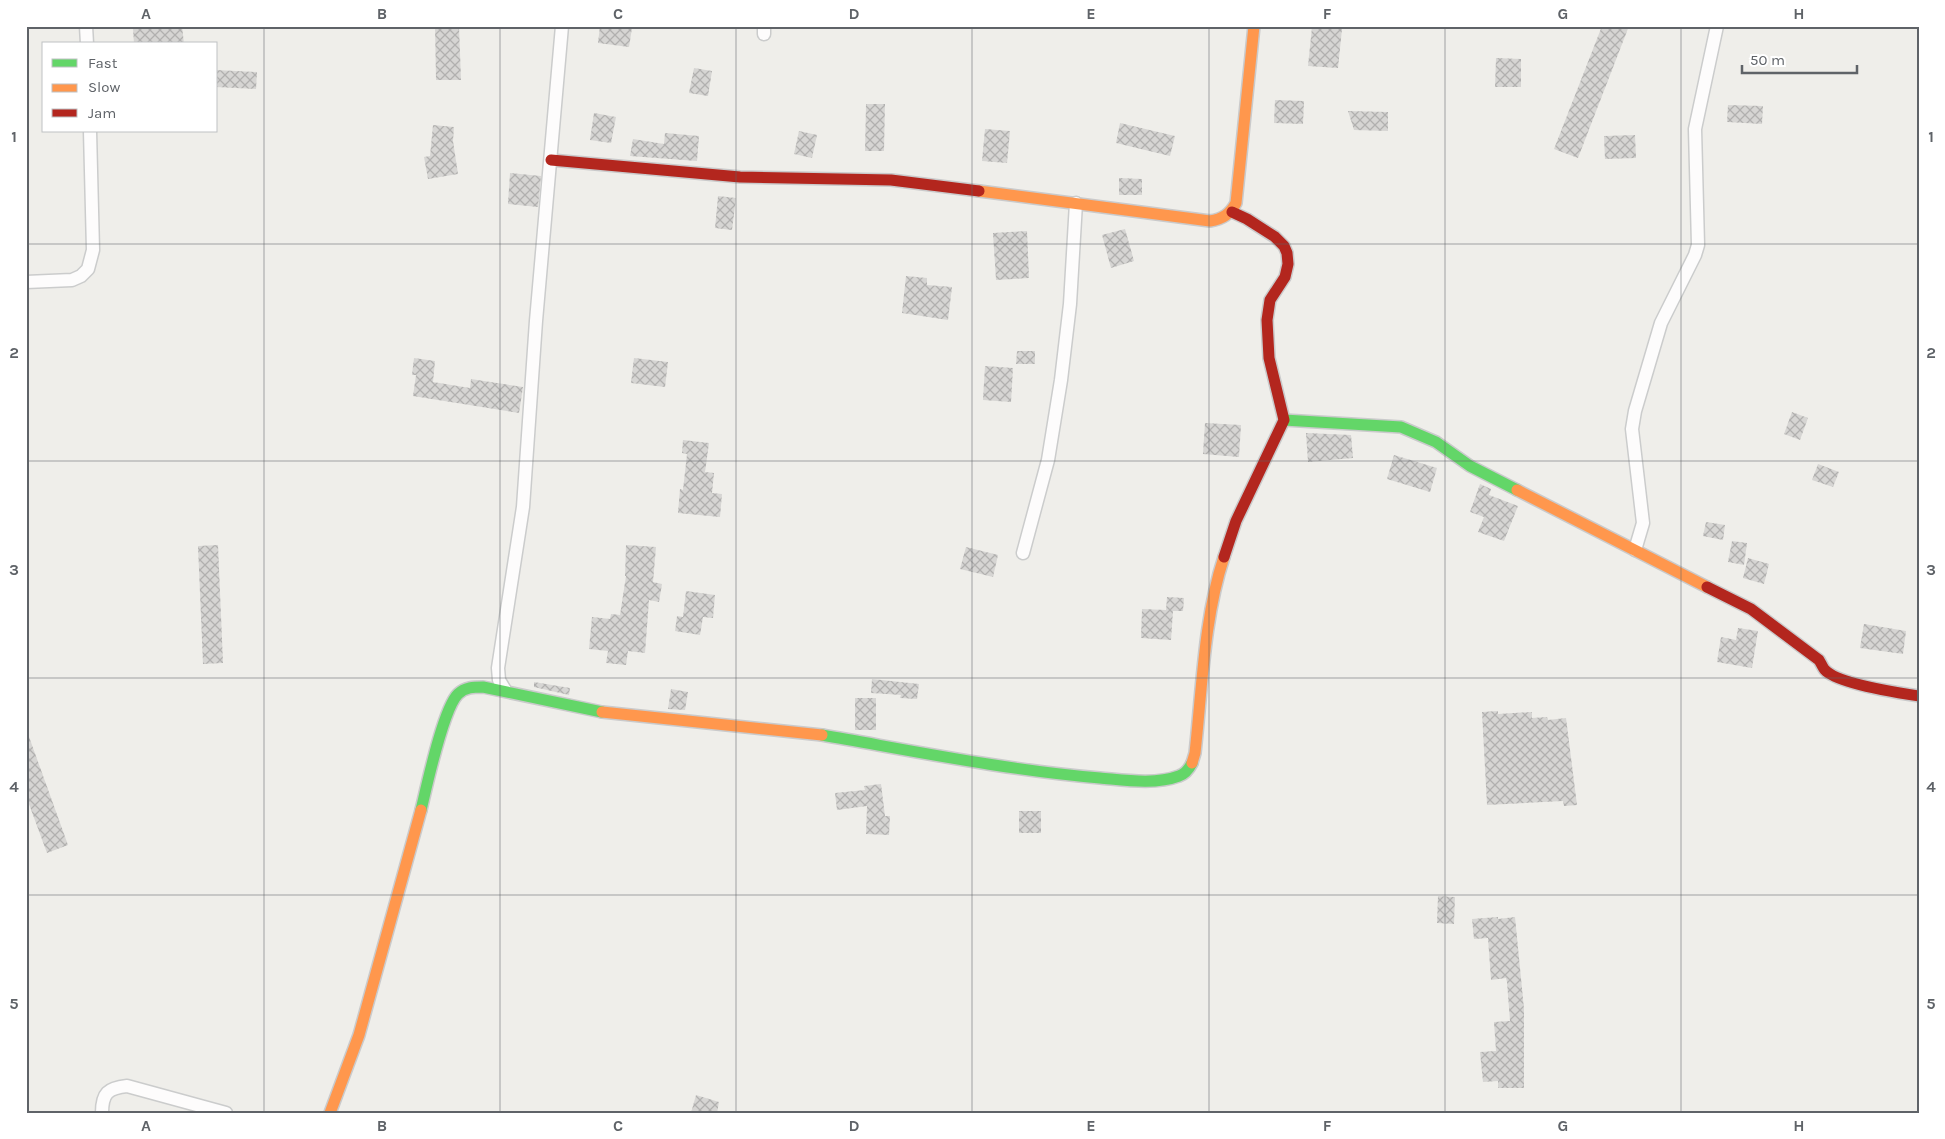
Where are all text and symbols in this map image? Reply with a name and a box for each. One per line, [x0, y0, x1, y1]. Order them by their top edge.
text: A [141, 4, 151, 23]
text: B [377, 4, 387, 23]
text: C [613, 4, 623, 23]
text: D [849, 4, 860, 23]
text: E [1086, 4, 1096, 23]
text: F [1323, 4, 1332, 23]
text: G [1558, 4, 1568, 23]
text: H [1793, 4, 1805, 23]
legend [42, 42, 218, 132]
scale bar [1742, 42, 1858, 74]
text: 50 m [1750, 51, 1785, 69]
text: Fast [88, 54, 118, 72]
text: Slow [88, 78, 120, 96]
text: Jam [88, 104, 116, 122]
text: 1 [11, 127, 17, 146]
text: 1 [1928, 127, 1934, 146]
text: 2 [9, 343, 19, 362]
text: 2 [1926, 343, 1936, 362]
text: 3 [9, 560, 19, 579]
text: 3 [1926, 560, 1936, 579]
text: 4 [9, 777, 19, 796]
text: 4 [1926, 777, 1936, 796]
text: 5 [9, 994, 19, 1013]
text: 5 [1926, 994, 1936, 1013]
text: A [141, 1116, 151, 1135]
text: B [377, 1116, 387, 1135]
text: C [613, 1116, 623, 1135]
text: D [849, 1116, 860, 1135]
text: E [1086, 1116, 1096, 1135]
text: F [1323, 1116, 1332, 1135]
text: G [1558, 1116, 1568, 1135]
text: H [1793, 1116, 1805, 1135]

